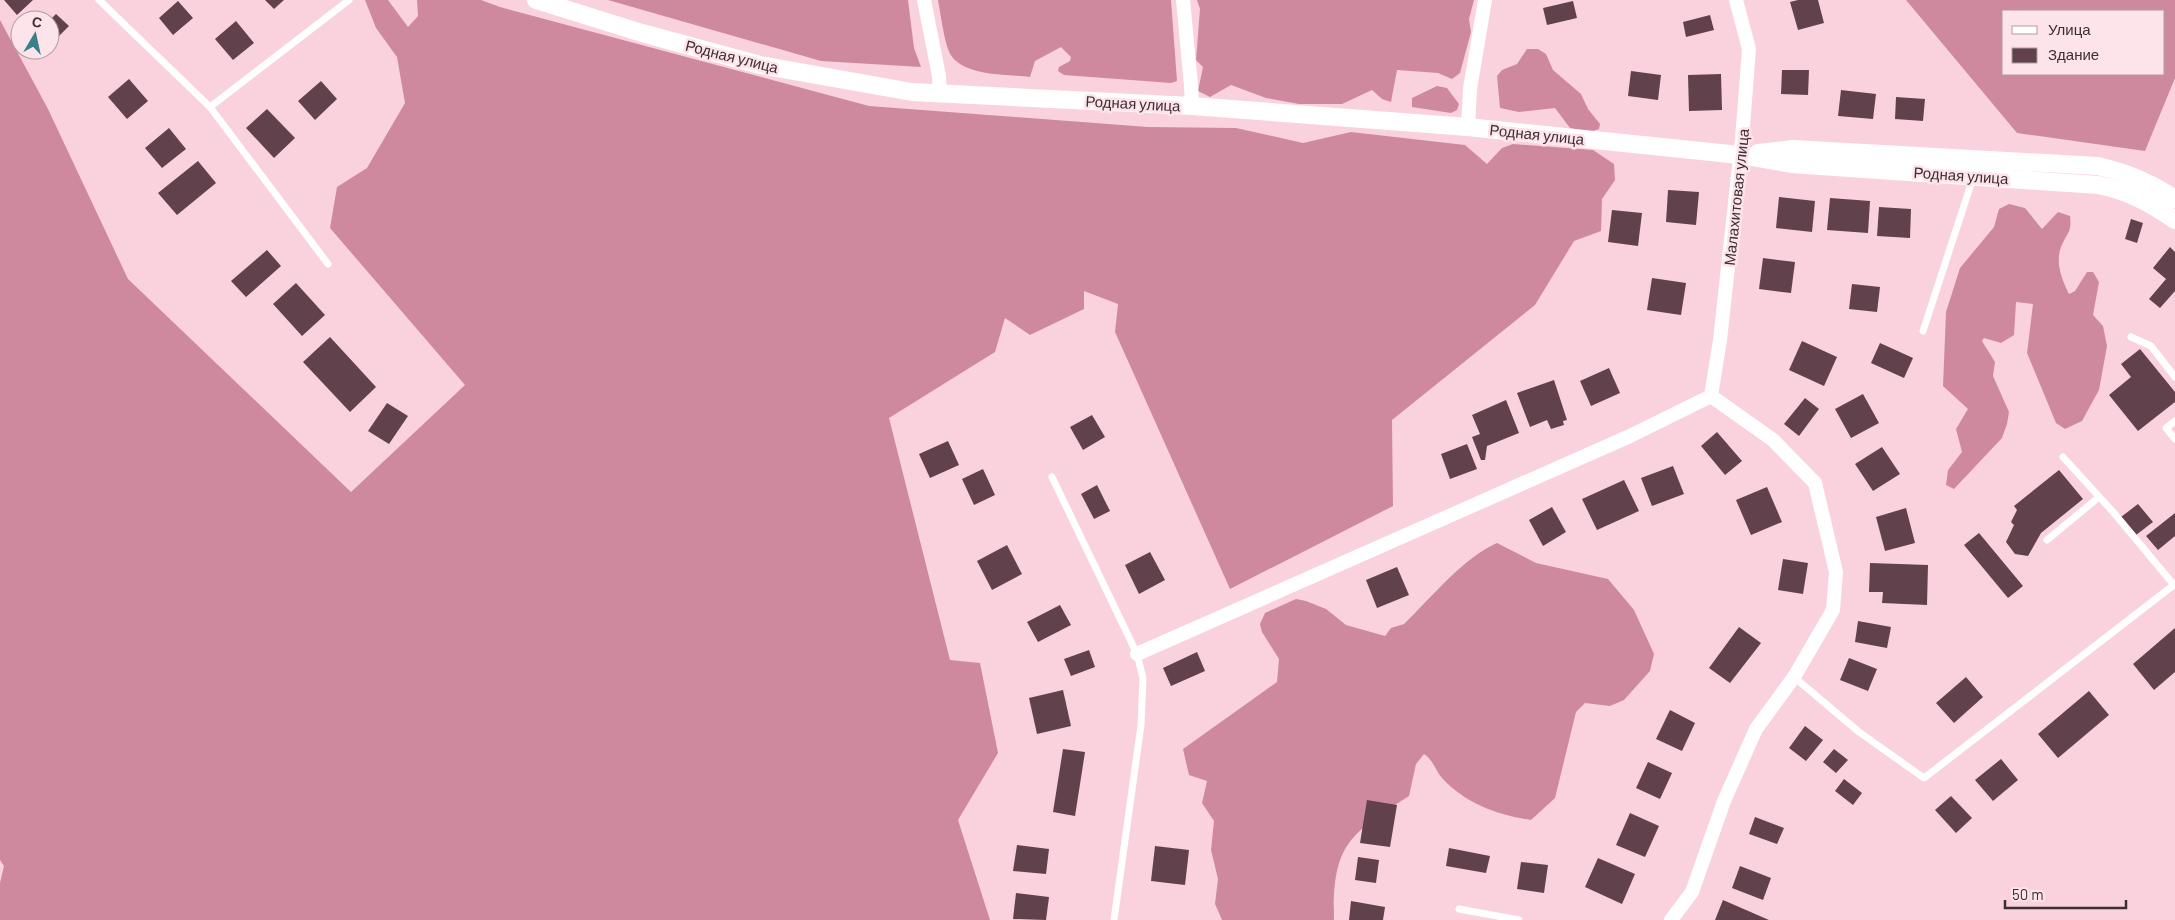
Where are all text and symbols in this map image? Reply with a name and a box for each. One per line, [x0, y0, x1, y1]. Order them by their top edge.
north arrow [10, 10, 60, 60]
legend [2002, 10, 2165, 75]
text: С [31, 12, 43, 31]
text: Улица [2048, 20, 2091, 38]
street label: Родная улица [684, 36, 781, 76]
text: Здание [2048, 45, 2099, 63]
street label: Родная улица [1085, 92, 1182, 115]
street label: Родная улица [1489, 120, 1586, 148]
street label: Малахитовая улица [1720, 127, 1752, 266]
street label: Родная улица [1913, 163, 2010, 187]
scale bar [2005, 878, 2126, 910]
text: 50 m [2012, 885, 2044, 903]

